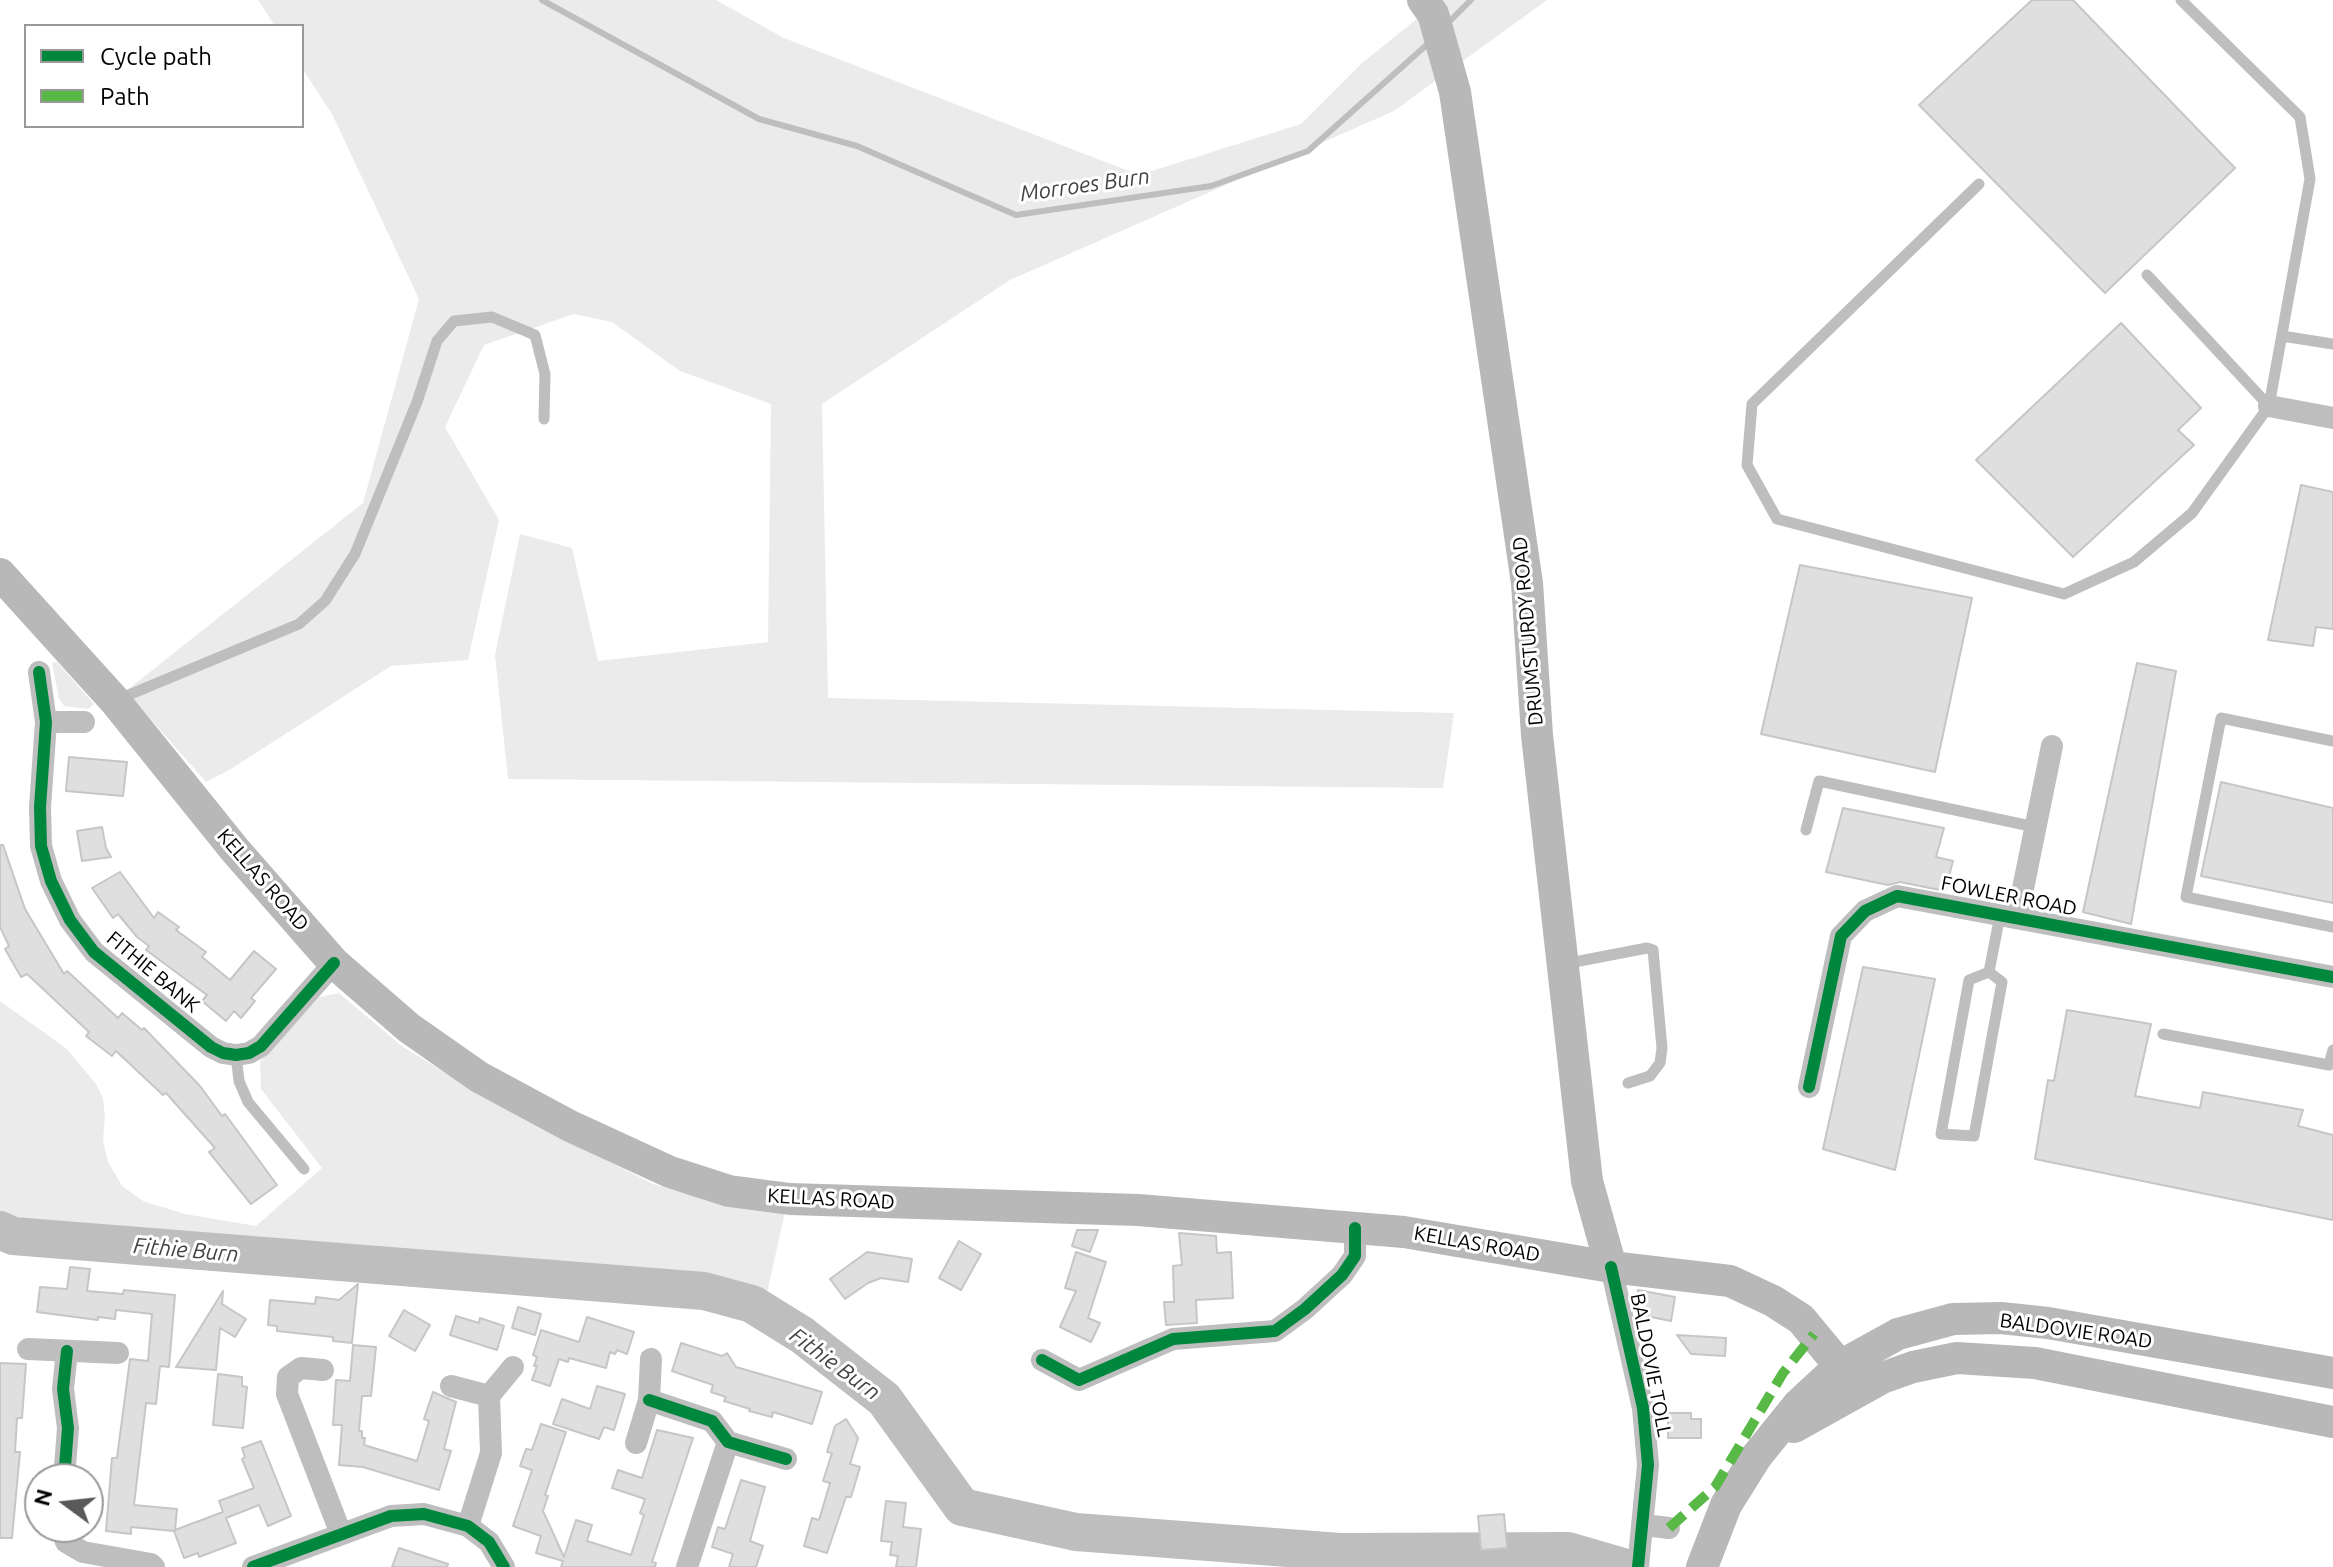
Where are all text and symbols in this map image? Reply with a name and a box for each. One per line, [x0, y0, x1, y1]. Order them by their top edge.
legend [24, 24, 304, 128]
text: Cycle path [100, 43, 212, 70]
text: Path [100, 83, 150, 110]
water label: Morroes Burn [1018, 163, 1152, 207]
street label: DRUMSTURDY ROAD [1508, 535, 1548, 727]
street label: KELLAS ROAD [212, 824, 314, 936]
street label: FOWLER ROAD [1939, 871, 2079, 921]
street label: FITHIE BANK [102, 926, 204, 1018]
street label: KELLAS ROAD [767, 1184, 895, 1214]
street label: KELLAS ROAD [1412, 1221, 1542, 1267]
water label: Fithie Burn [132, 1232, 240, 1268]
street label: BALDOVIE TOLL [1625, 1291, 1677, 1439]
street label: BALDOVIE ROAD [1998, 1308, 2154, 1354]
water label: Fithie Burn [785, 1322, 885, 1406]
north arrow [24, 1463, 104, 1543]
text: N [28, 1486, 56, 1508]

